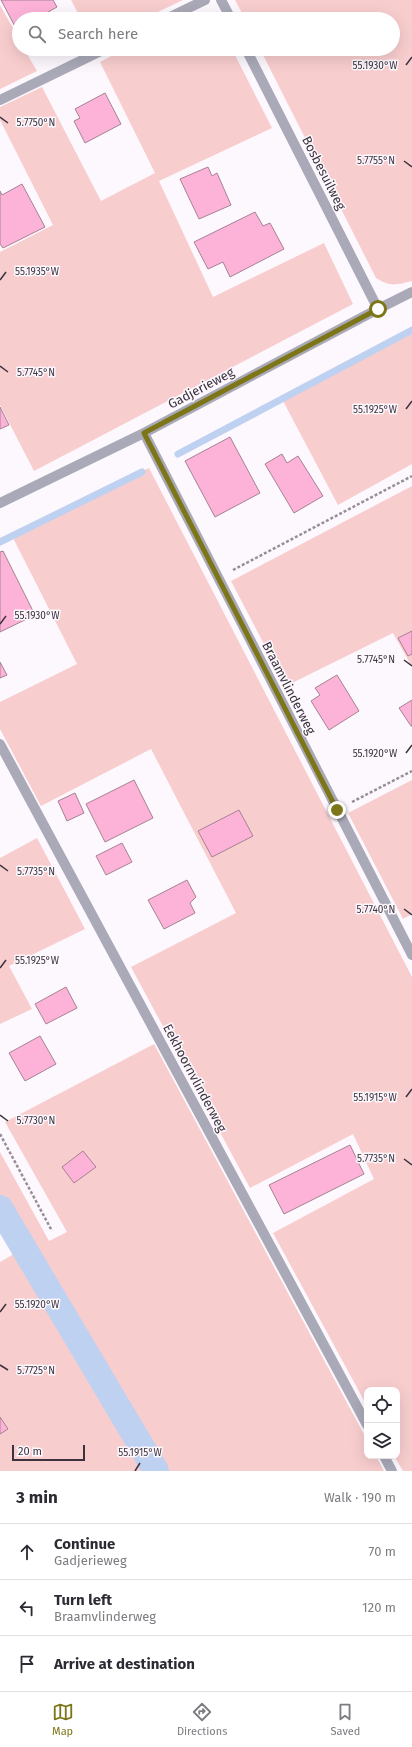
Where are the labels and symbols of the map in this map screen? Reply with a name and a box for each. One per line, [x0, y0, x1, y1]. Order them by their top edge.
text: 55.1930°W [353, 60, 398, 72]
text: 5.7750°N [17, 117, 55, 129]
street label: Bosbesuilweg [299, 134, 349, 213]
text: 5.7755°N [357, 155, 395, 167]
text: 55.1935°W [15, 266, 60, 278]
route start [369, 300, 387, 318]
street label: Gadjerieweg [165, 364, 237, 412]
text: 5.7745°N [17, 367, 55, 379]
text: 55.1925°W [353, 404, 398, 416]
text: 55.1930°W [15, 610, 60, 622]
street label: Braamvlinderweg [259, 639, 319, 737]
text: 5.7745°N [357, 654, 395, 666]
text: 55.1920°W [353, 748, 398, 760]
route end [328, 801, 346, 819]
text: 5.7735°N [17, 866, 55, 878]
text: 5.7740°N [357, 904, 395, 916]
text: 55.1925°W [15, 955, 60, 967]
street label: Eekhoornvlinderweg [160, 1021, 230, 1135]
text: 55.1915°W [353, 1092, 397, 1104]
text: 5.7730°N [17, 1115, 55, 1127]
text: 5.7735°N [357, 1153, 395, 1165]
text: 55.1920°W [15, 1299, 60, 1311]
text: 5.7725°N [17, 1365, 55, 1377]
scale bar [12, 1443, 85, 1462]
text: 55.1915°W [118, 1447, 162, 1459]

